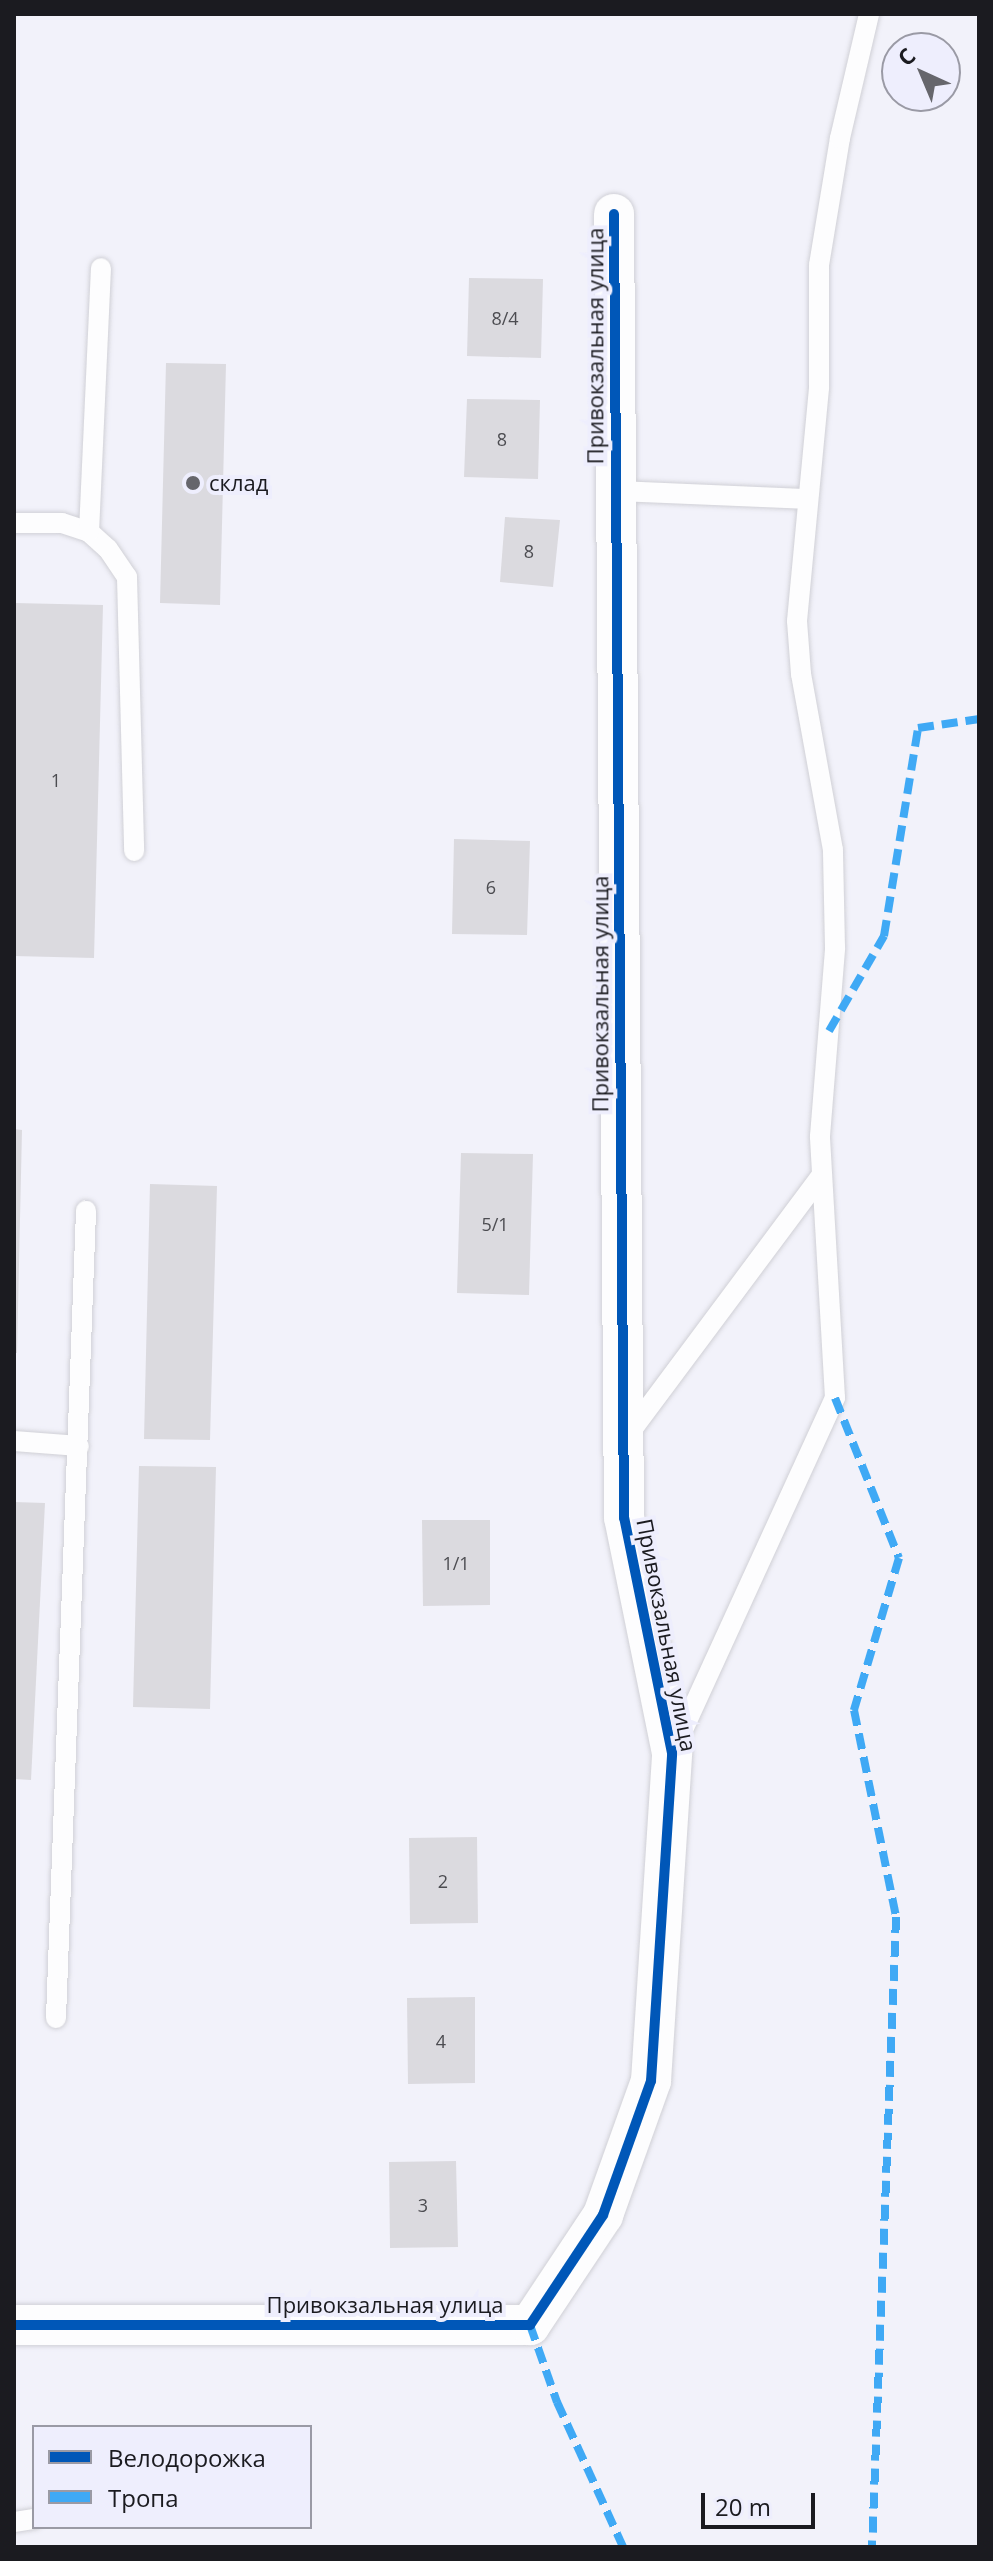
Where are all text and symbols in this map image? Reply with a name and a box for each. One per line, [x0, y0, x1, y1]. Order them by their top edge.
north arrow [881, 32, 961, 112]
text: С [890, 41, 921, 72]
street label: Привокзальная улица [582, 228, 608, 464]
house number: 8/4 [491, 307, 519, 329]
house number: 8 [497, 428, 507, 450]
place label: склад [209, 470, 268, 496]
marker: склад [184, 474, 202, 492]
house number: 8 [524, 540, 534, 562]
house number: 1 [51, 769, 61, 791]
house number: 6 [486, 876, 496, 898]
street label: Привокзальная улица [587, 876, 613, 1112]
house number: 5/1 [481, 1213, 509, 1235]
street label: Привокзальная улица [631, 1516, 703, 1754]
house number: 1/1 [442, 1552, 470, 1574]
house number: 2 [438, 1870, 448, 1892]
house number: 4 [436, 2030, 446, 2052]
house number: 3 [418, 2194, 428, 2216]
street label: Привокзальная улица [267, 2292, 503, 2318]
legend [32, 2425, 312, 2529]
text: Велодорожка [108, 2441, 266, 2474]
scale bar [705, 2477, 819, 2527]
text: Тропа [108, 2481, 179, 2514]
text: 20 m [715, 2490, 771, 2523]

